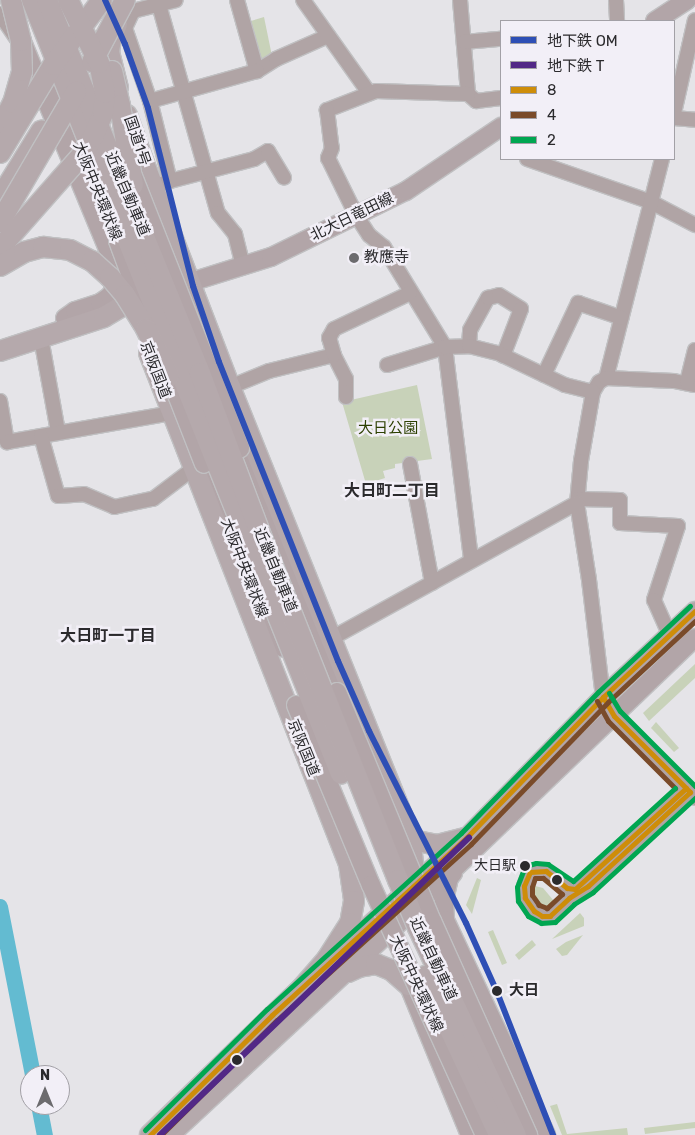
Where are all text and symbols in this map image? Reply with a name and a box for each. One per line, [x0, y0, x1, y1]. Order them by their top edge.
legend [500, 20, 675, 160]
text: 地下鉄 OM [547, 32, 618, 50]
text: 地下鉄 T [547, 57, 604, 75]
text: 8 [547, 81, 557, 99]
text: 4 [547, 106, 556, 124]
street label: 国道1号 [120, 114, 154, 168]
text: 2 [547, 131, 556, 149]
street label: 大阪中央環状線 [69, 139, 125, 243]
street label: 近畿自動車道 [101, 149, 153, 239]
street label: 北大日竜田線 [308, 189, 396, 245]
place label: 教應寺 [364, 249, 409, 267]
marker: 教應寺 [348, 252, 360, 264]
street label: 京阪国道 [136, 339, 174, 401]
park label: 大日公園 [358, 420, 418, 438]
district label: 大日町二丁目 [344, 481, 440, 501]
street label: 大阪中央環状線 [217, 516, 271, 620]
street label: 近畿自動車道 [250, 525, 300, 615]
district label: 大日町一丁目 [60, 626, 156, 646]
street label: 京阪国道 [283, 717, 323, 779]
place label: 大日駅 [474, 858, 516, 874]
marker: 大日駅 [520, 861, 530, 871]
unlabelled marker [552, 875, 562, 885]
street label: 近畿自動車道 [406, 914, 460, 1004]
street label: 大阪中央環状線 [386, 933, 446, 1035]
place label: 大日 [509, 982, 539, 1000]
marker: 大日 [489, 983, 505, 999]
unlabelled marker [232, 1055, 242, 1065]
north arrow [20, 1065, 70, 1115]
text: N [40, 1067, 50, 1084]

